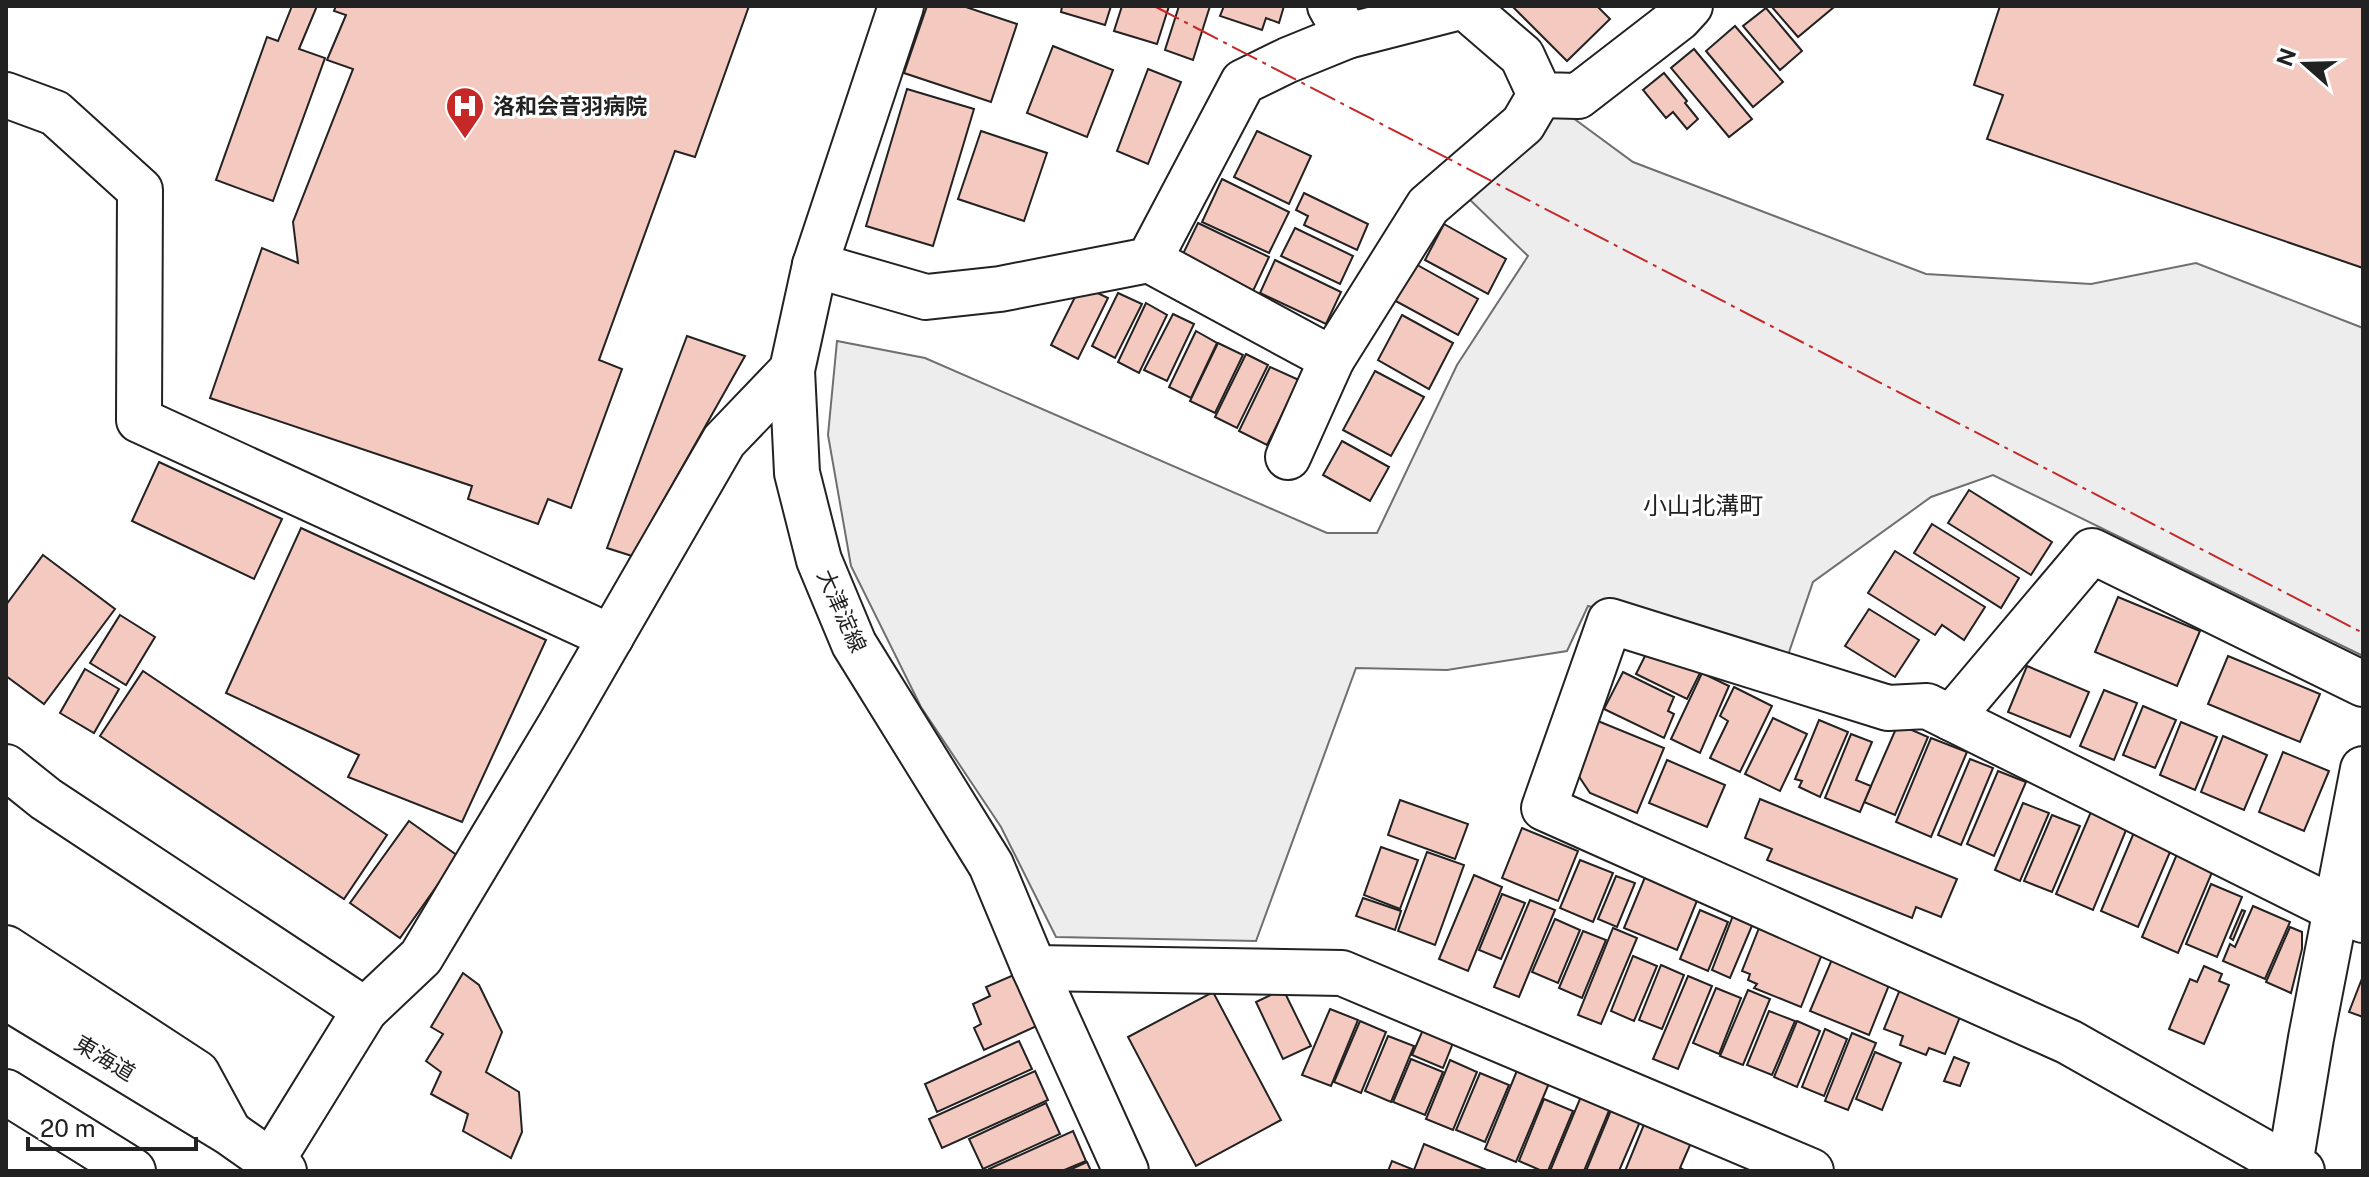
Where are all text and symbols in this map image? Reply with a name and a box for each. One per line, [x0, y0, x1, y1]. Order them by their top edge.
north arrow [2265, 24, 2345, 104]
text: N [2271, 45, 2301, 70]
hospital icon: 洛和会音羽病院 [444, 85, 486, 140]
place label: 洛和会音羽病院 [493, 93, 647, 119]
district label: 小山北溝町 [1643, 491, 1763, 519]
street label: 大津淀線 [812, 566, 872, 656]
street label: 東海道 [70, 1030, 140, 1086]
scale bar [28, 1101, 196, 1151]
text: 20 m [40, 1114, 96, 1142]

